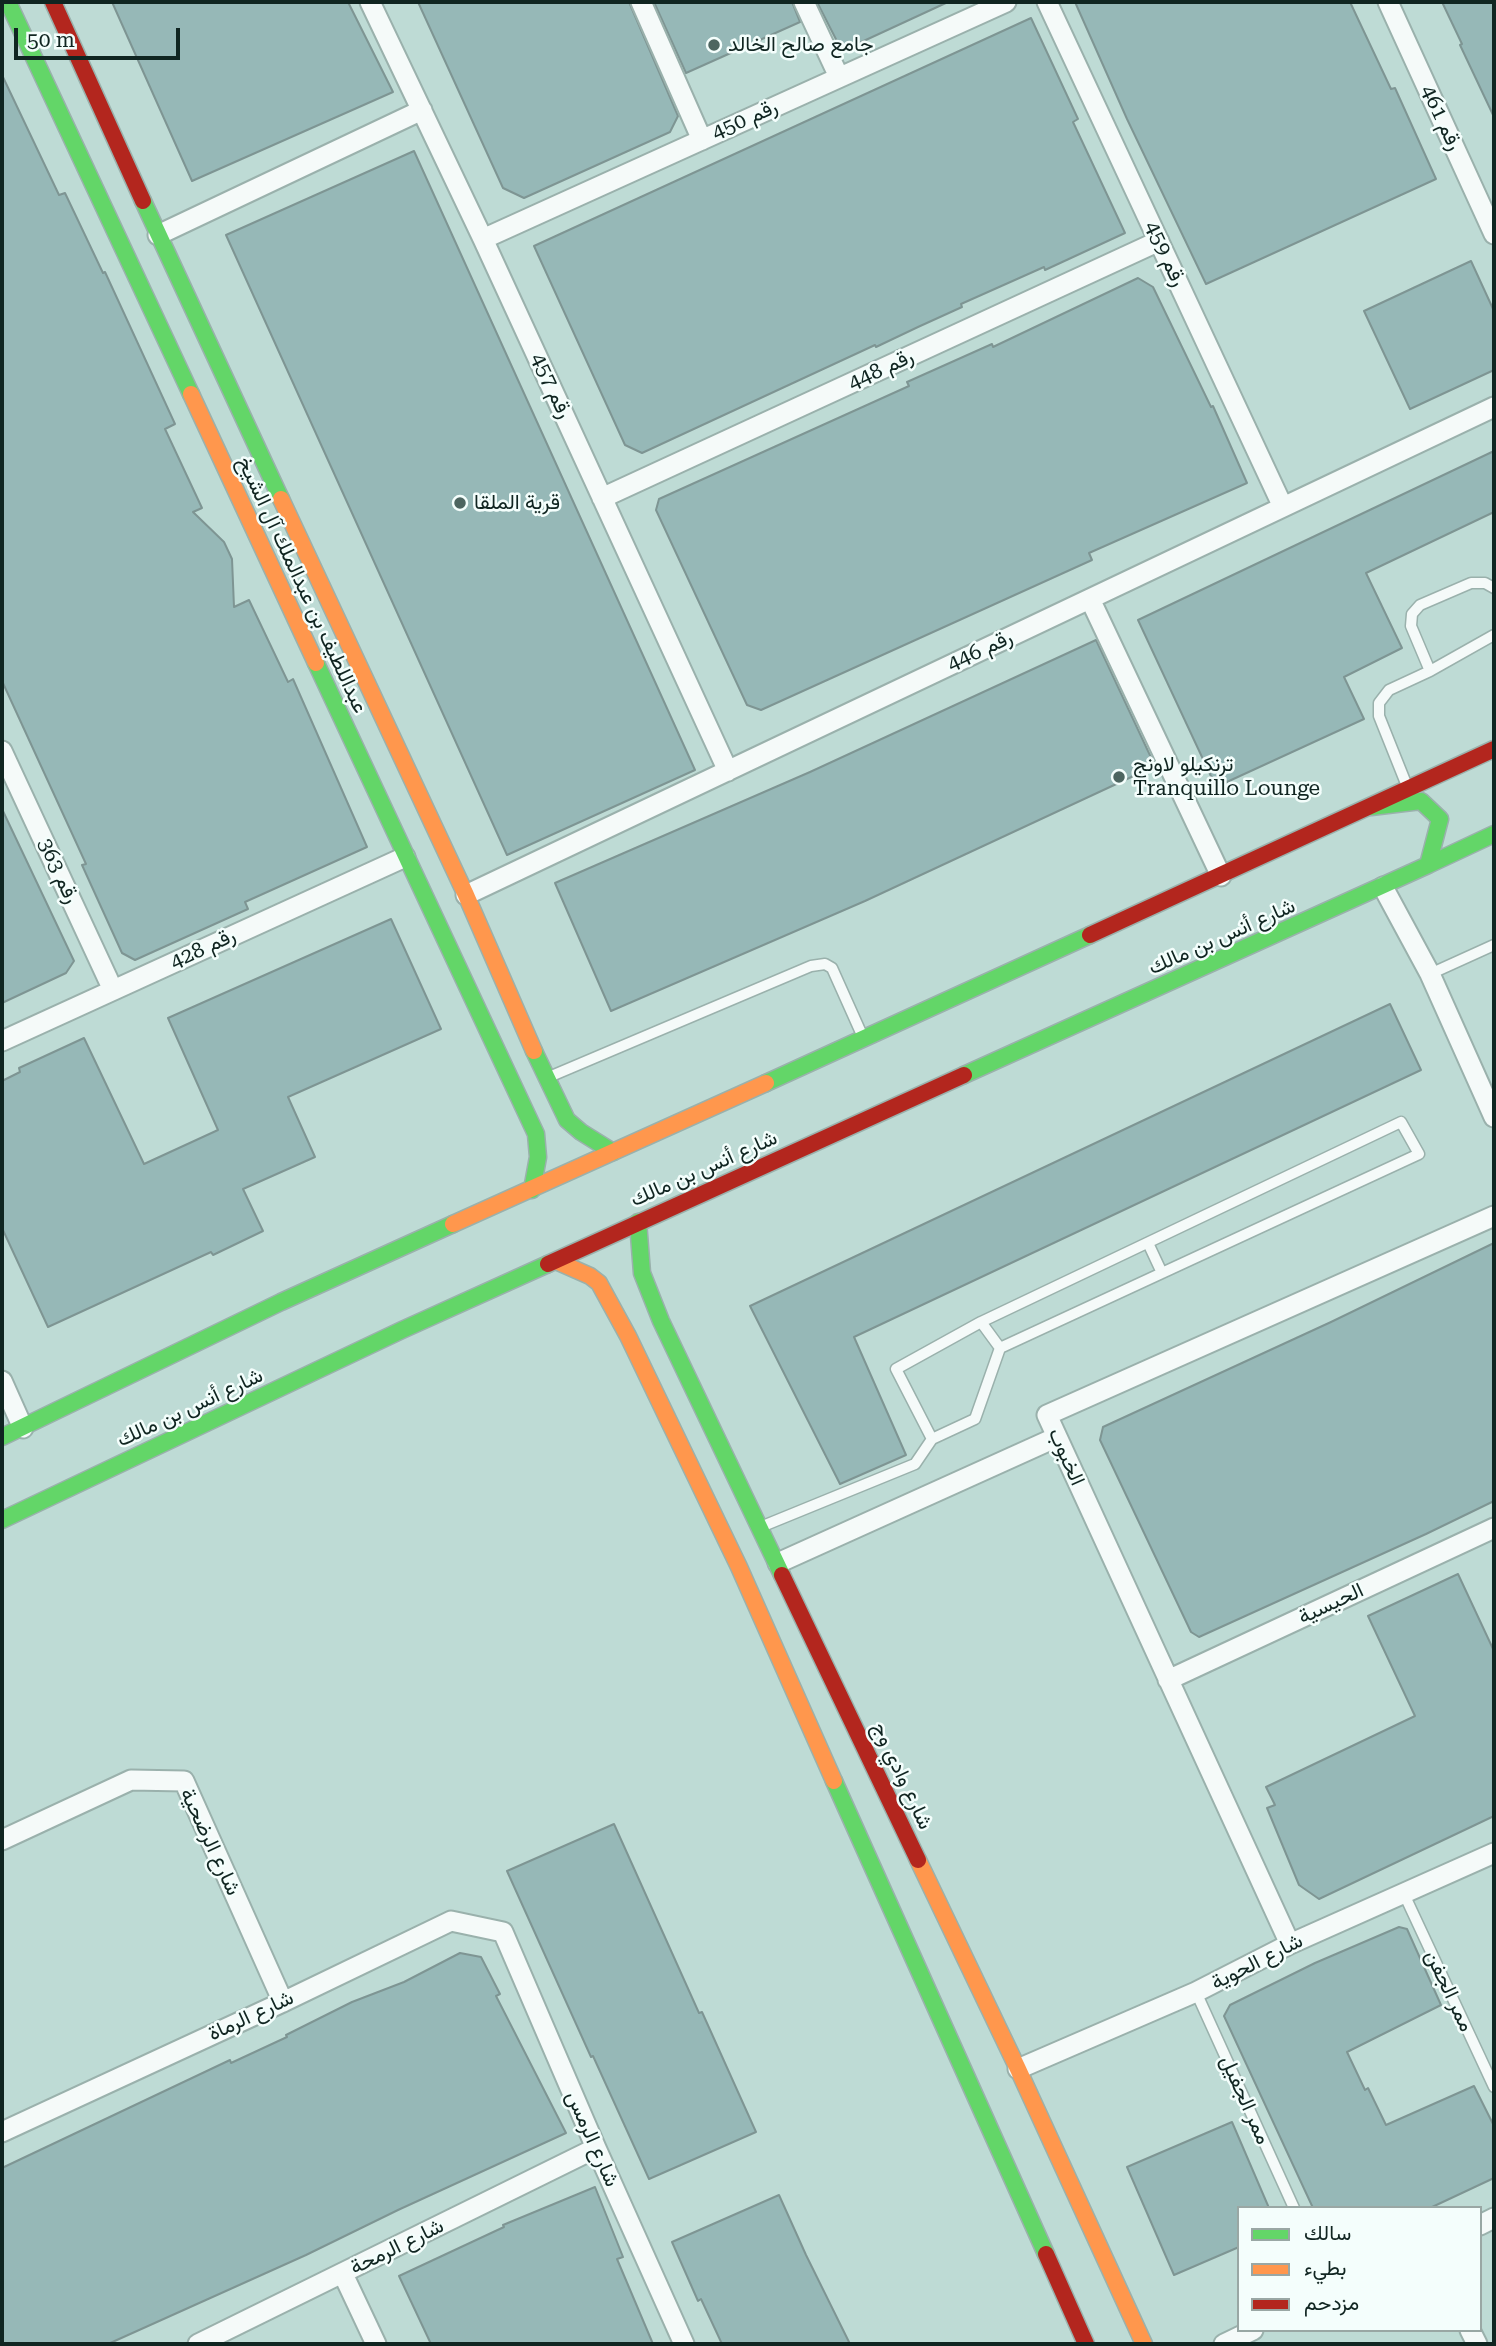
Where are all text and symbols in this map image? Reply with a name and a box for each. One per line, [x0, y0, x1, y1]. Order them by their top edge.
scale bar [18, 14, 184, 58]
text: 50 m [27, 28, 75, 52]
place label: جامع صالح الخالد [728, 32, 874, 58]
marker: جامع صالح الخالد [706, 37, 722, 53]
street label: رقم 461 [1415, 81, 1467, 155]
street label: رقم 450 [708, 94, 782, 146]
street label: رقم 459 [1139, 217, 1191, 291]
street label: رقم 448 [844, 344, 918, 396]
street label: رقم 457 [525, 349, 577, 423]
street label: عبداللطيف بن عبدالملك آل الشيخ [231, 453, 373, 717]
place label: قرية الملقا [474, 490, 560, 516]
marker: قرية الملقا [452, 495, 468, 511]
street label: رقم 446 [943, 625, 1017, 677]
place label: ترنكيلو لاونج Tranquillo Lounge [1133, 752, 1320, 802]
marker: ترنكيلو لاونج Tranquillo Lounge [1111, 769, 1127, 785]
street label: رقم 363 [32, 834, 84, 908]
street label: شارع أنس بن مالك [1145, 893, 1299, 981]
street label: رقم 428 [166, 923, 240, 975]
street label: شارع أنس بن مالك [627, 1125, 781, 1213]
street label: شارع أنس بن مالك [113, 1363, 267, 1453]
street label: الخبوب [1042, 1424, 1090, 1490]
street label: الحيسية [1294, 1578, 1368, 1630]
street label: شارع وادي وج [866, 1718, 938, 1834]
street label: شارع الرضحية [174, 1784, 246, 1900]
street label: شارع الحوية [1207, 1928, 1307, 1996]
street label: ممر الجفن [1419, 1946, 1479, 2036]
street label: شارع الرماة [204, 1985, 298, 2047]
street label: ممر الجفيل [1214, 2052, 1276, 2148]
street label: شارع الرمس [560, 2087, 624, 2191]
legend [1237, 2206, 1482, 2332]
street label: شارع الرمحة [346, 2213, 448, 2281]
text: سالك [1304, 2221, 1351, 2245]
text: بطيء [1304, 2256, 1347, 2280]
text: مزدحم [1304, 2291, 1359, 2315]

